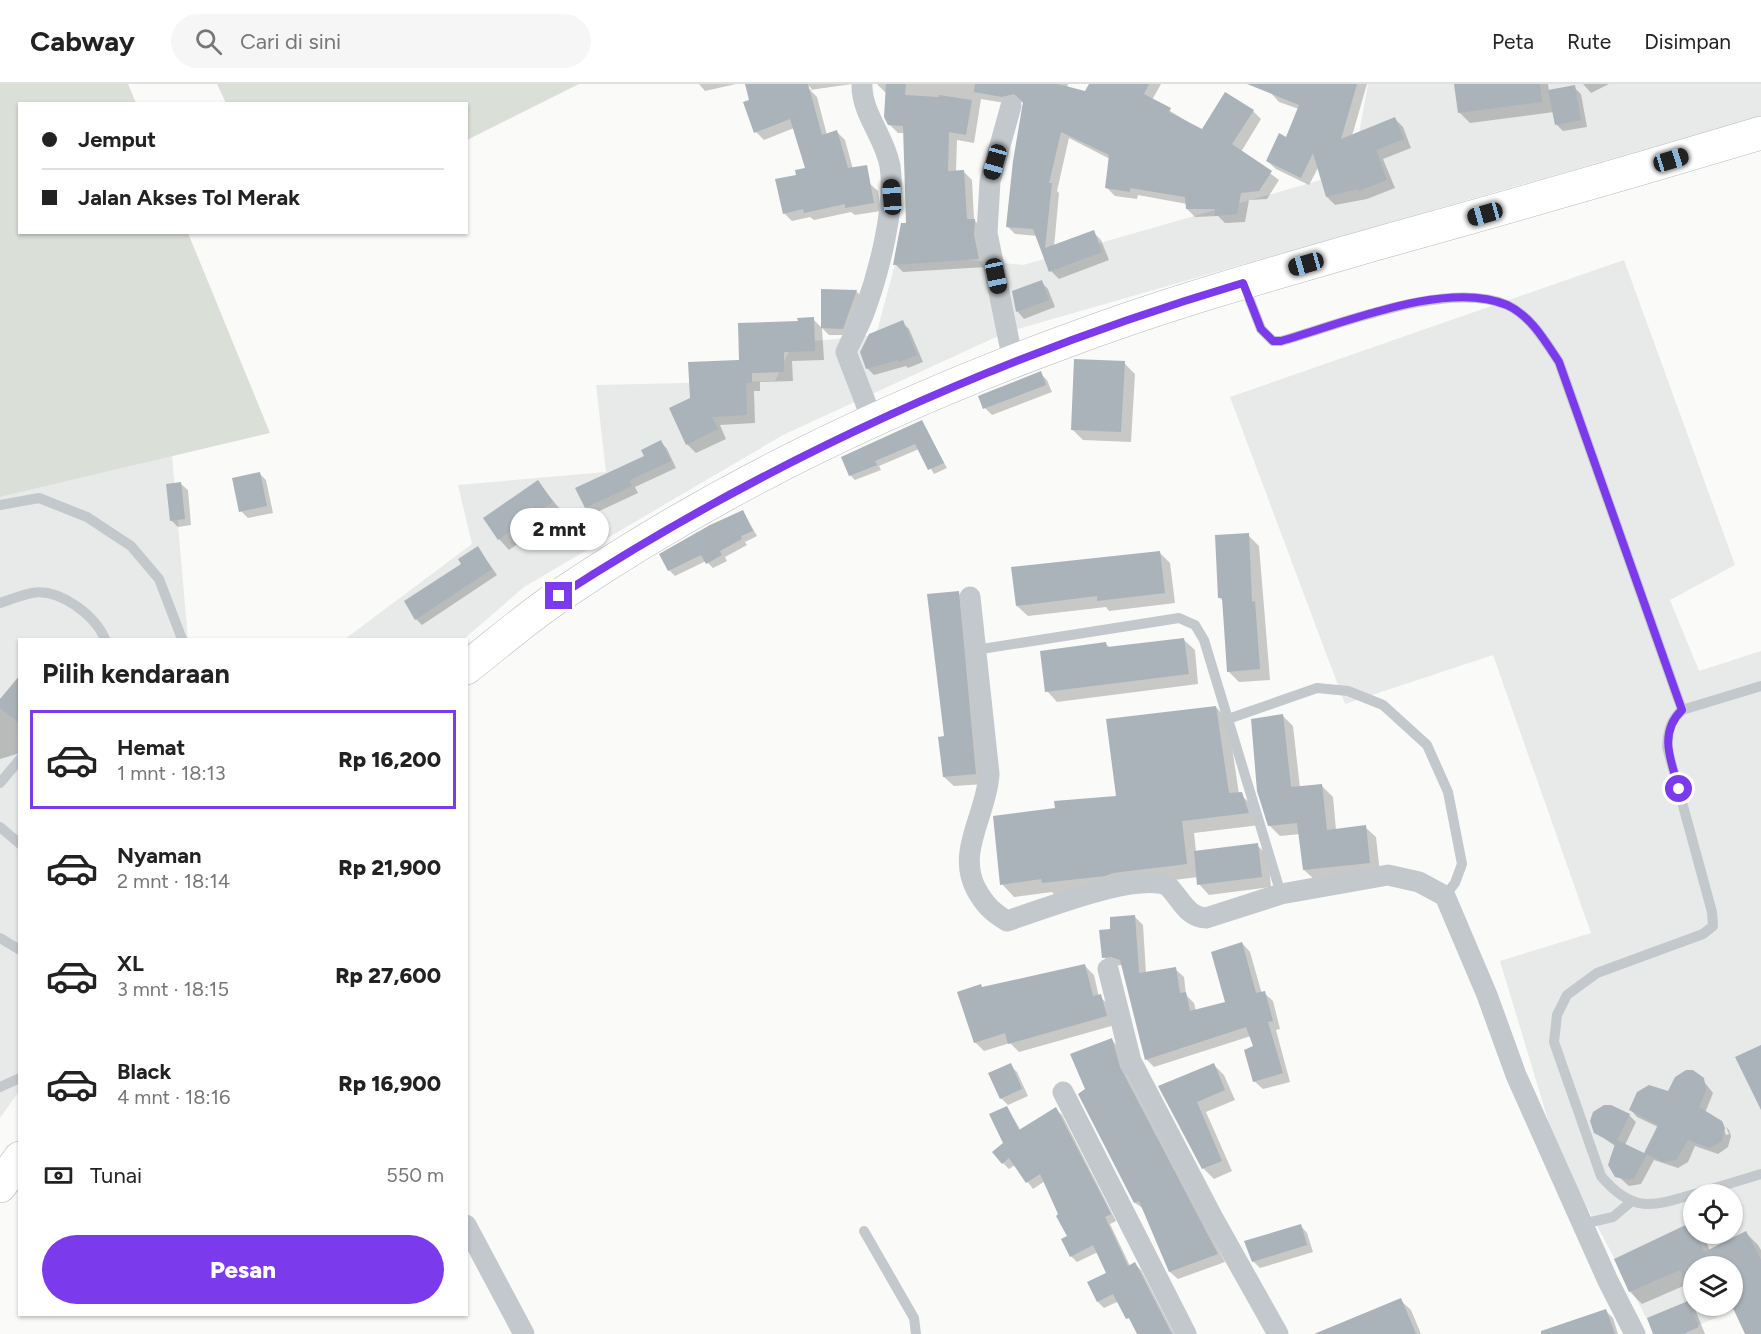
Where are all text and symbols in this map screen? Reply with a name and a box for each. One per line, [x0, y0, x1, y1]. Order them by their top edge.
search box [171, 14, 591, 68]
text: Cabway [30, 24, 135, 58]
icon: search [192, 25, 225, 58]
text: Cari di sini [240, 28, 341, 55]
text: Peta [1492, 29, 1534, 54]
text: Rute [1567, 29, 1611, 54]
text: Disimpan [1644, 29, 1731, 54]
text: Jemput [78, 126, 156, 153]
car [981, 142, 1009, 182]
car [1651, 146, 1691, 174]
car [882, 178, 902, 216]
text: Jalan Akses Tol Merak [78, 184, 300, 211]
car [1465, 200, 1505, 228]
car [1286, 250, 1326, 278]
car [983, 257, 1009, 295]
callout: 2 mnt [510, 509, 608, 551]
text: 2 mnt [533, 517, 586, 541]
route end [545, 582, 572, 609]
text: Pilih kendaraan [42, 657, 230, 690]
icon: car [45, 733, 99, 787]
text: Hemat [117, 734, 185, 761]
text: Rp 16,200 [338, 746, 441, 773]
text: 1 mnt · 18:13 [117, 761, 226, 785]
route start [1665, 775, 1692, 802]
icon: car [45, 841, 99, 895]
text: Nyaman [117, 842, 201, 869]
text: Rp 21,900 [338, 854, 441, 881]
text: 2 mnt · 18:14 [117, 869, 230, 893]
icon: car [45, 949, 99, 1003]
text: XL [117, 950, 144, 977]
text: Rp 27,600 [335, 962, 441, 989]
text: 3 mnt · 18:15 [117, 977, 229, 1001]
icon: car [45, 1057, 99, 1111]
text: Black [117, 1058, 171, 1085]
text: Rp 16,900 [338, 1070, 441, 1097]
text: 4 mnt · 18:16 [117, 1085, 230, 1109]
icon: cash [42, 1159, 75, 1192]
text: Tunai [90, 1162, 142, 1189]
text: 550 m [386, 1163, 444, 1187]
map controls [1683, 1184, 1743, 1316]
button: locate [1683, 1184, 1743, 1244]
button: Pesan [42, 1235, 444, 1304]
button: layers [1683, 1256, 1743, 1316]

